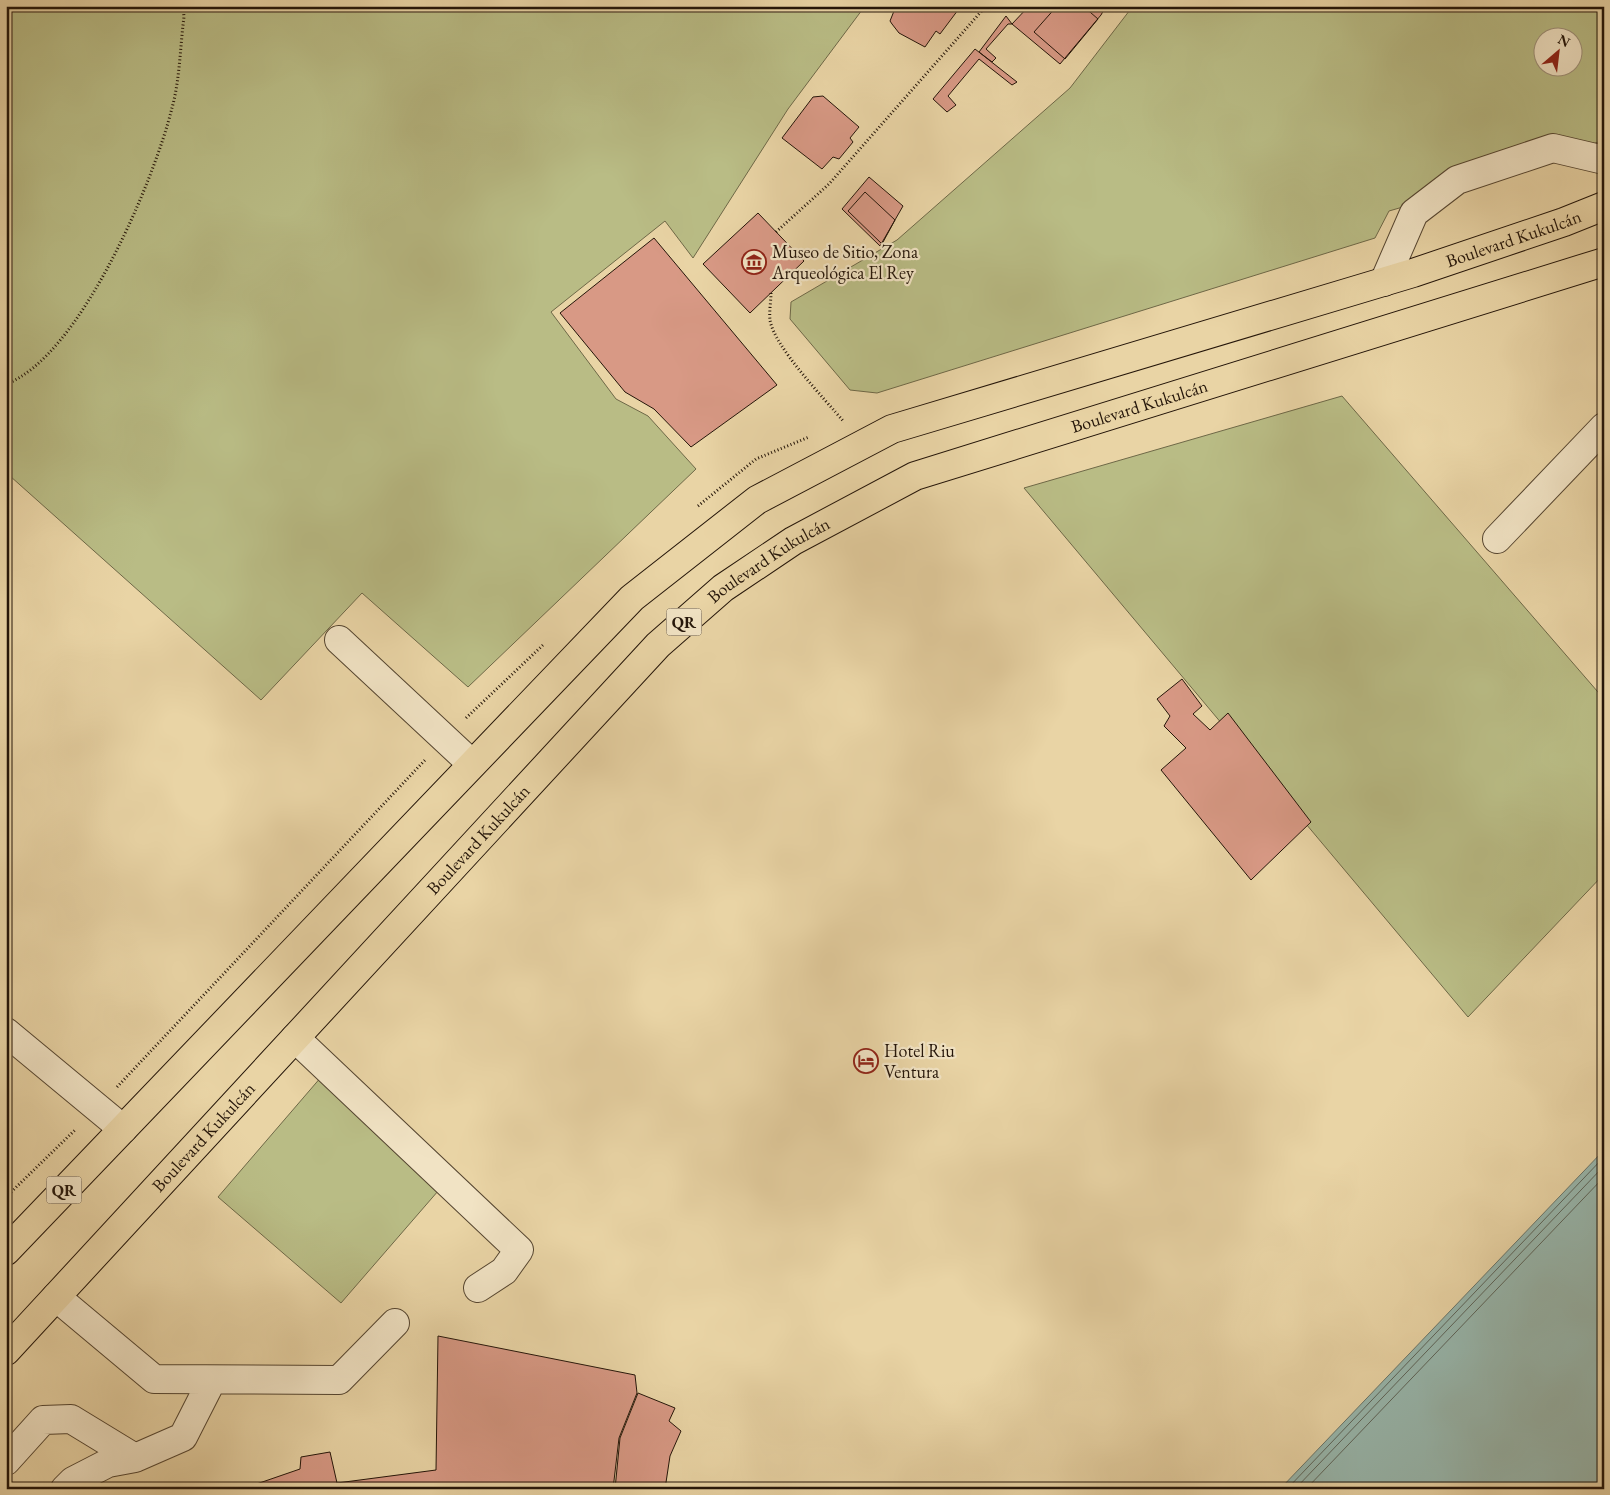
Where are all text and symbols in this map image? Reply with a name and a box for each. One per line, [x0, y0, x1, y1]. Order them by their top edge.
north arrow [1532, 28, 1582, 78]
text: N [1555, 30, 1574, 51]
street label: Boulevard Kukulcán [1443, 204, 1585, 272]
place label: Museo de Sitio, Zona Arqueológica El Rey [771, 240, 919, 284]
museum icon: Museo de Sitio, Zona Arqueológica El Rey [741, 249, 767, 275]
street label: Boulevard Kukulcán [1068, 374, 1211, 438]
street label: Boulevard Kukulcán [702, 511, 834, 608]
road number: QR [666, 608, 702, 636]
street label: Boulevard Kukulcán [421, 779, 535, 899]
place label: Hotel Riu Ventura [884, 1039, 955, 1083]
hotel icon: Hotel Riu Ventura [853, 1048, 879, 1074]
street label: Boulevard Kukulcán [147, 1077, 260, 1197]
road number: QR [46, 1176, 82, 1204]

